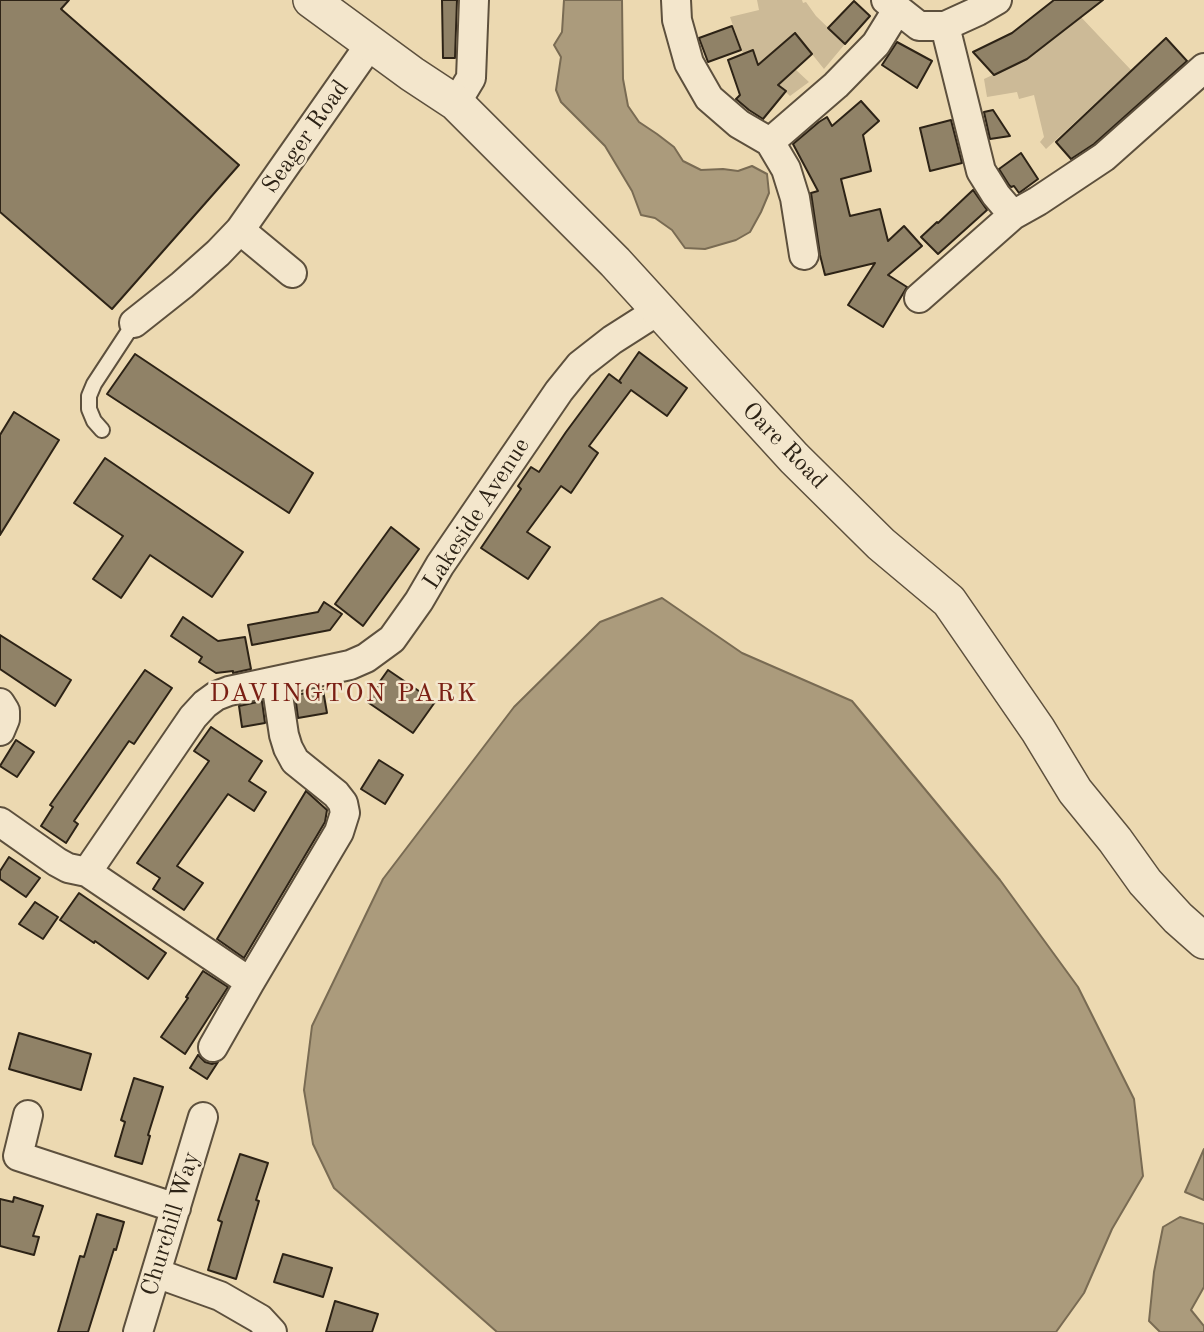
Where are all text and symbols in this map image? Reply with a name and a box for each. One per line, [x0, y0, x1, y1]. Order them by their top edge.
street label: Seager Road [256, 75, 356, 199]
street label: Oare Road [736, 397, 832, 495]
street label: Lakeside Avenue [417, 433, 537, 595]
district label: DAVINGTON PARK [211, 678, 477, 710]
street label: Churchill Way [135, 1148, 207, 1300]

